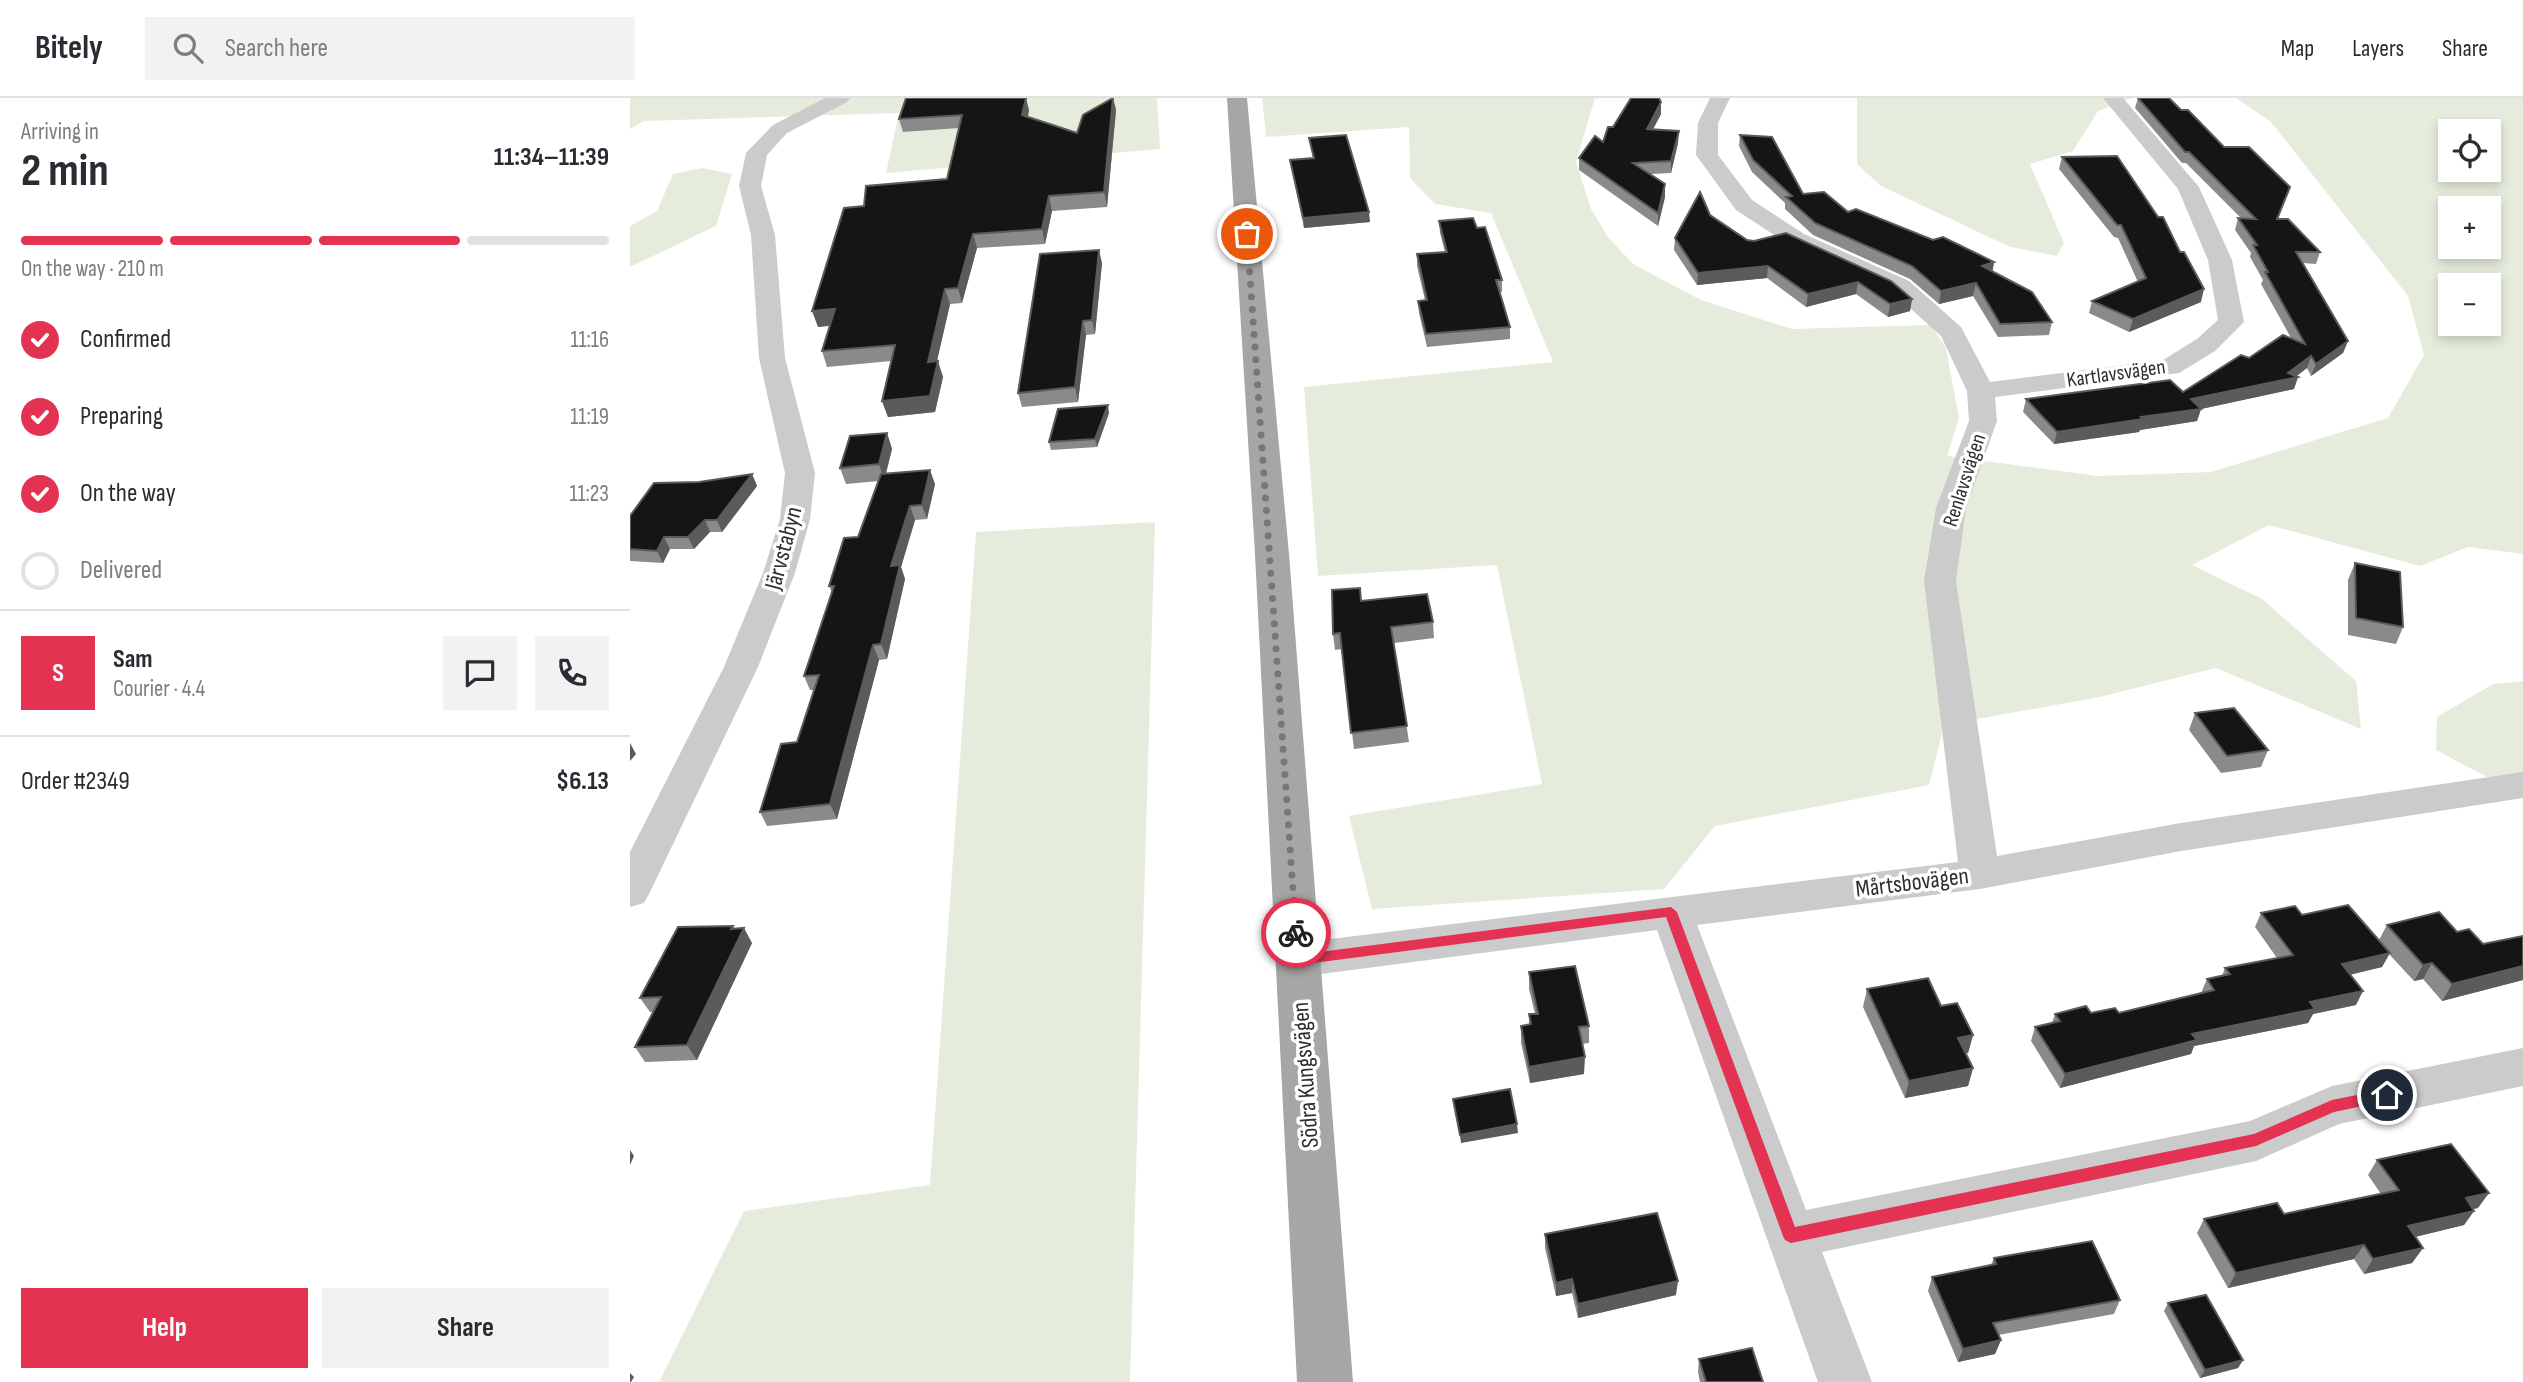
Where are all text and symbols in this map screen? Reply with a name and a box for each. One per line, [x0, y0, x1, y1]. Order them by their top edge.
search box [145, 17, 635, 80]
text: Bitely [35, 28, 103, 68]
icon: search [169, 29, 207, 67]
text: Search here [225, 33, 328, 64]
text: Map [2281, 34, 2314, 63]
text: Layers [2352, 34, 2404, 63]
text: Share [2442, 34, 2488, 63]
text: Arriving in [21, 118, 99, 146]
map controls [2438, 119, 2501, 336]
button: locate [2438, 119, 2501, 182]
text: 11:34–11:39 [494, 142, 609, 173]
text: 2 min [21, 144, 109, 199]
button: + [2438, 196, 2501, 259]
pin [1217, 204, 1277, 264]
icon: bag [1228, 215, 1266, 253]
text: On the way · 210 m [21, 255, 164, 283]
button: − [2438, 273, 2501, 336]
icon: check [21, 321, 59, 359]
text: Confirmed [80, 324, 171, 355]
text: 11:16 [570, 326, 609, 354]
street label: Kartlavsvägen [2065, 354, 2167, 393]
icon: check [21, 398, 59, 436]
text: Preparing [80, 401, 163, 432]
text: 11:19 [570, 403, 609, 431]
street label: Renlavsvägen [1938, 431, 1991, 530]
icon: check [21, 475, 59, 513]
text: On the way [80, 478, 176, 509]
text: 11:23 [569, 480, 609, 508]
street label: Järvstabyn [758, 503, 808, 594]
text: Delivered [80, 555, 162, 586]
button: chat [443, 636, 517, 710]
button: phone [535, 636, 609, 710]
text: Sam [113, 644, 153, 675]
text: S [52, 658, 64, 689]
text: Courier · 4.4 [113, 675, 205, 703]
text: Order #2349 [21, 766, 130, 797]
text: $6.13 [556, 766, 609, 797]
street label: Mårtsbovägen [1854, 861, 1970, 904]
courier [1261, 898, 1331, 968]
icon: bike [1277, 914, 1315, 952]
street label: Södra Kungsvägen [1286, 1001, 1325, 1149]
pin [2357, 1065, 2417, 1125]
icon: home [2368, 1076, 2406, 1114]
button: Help [21, 1288, 308, 1368]
button: Share [322, 1288, 609, 1368]

